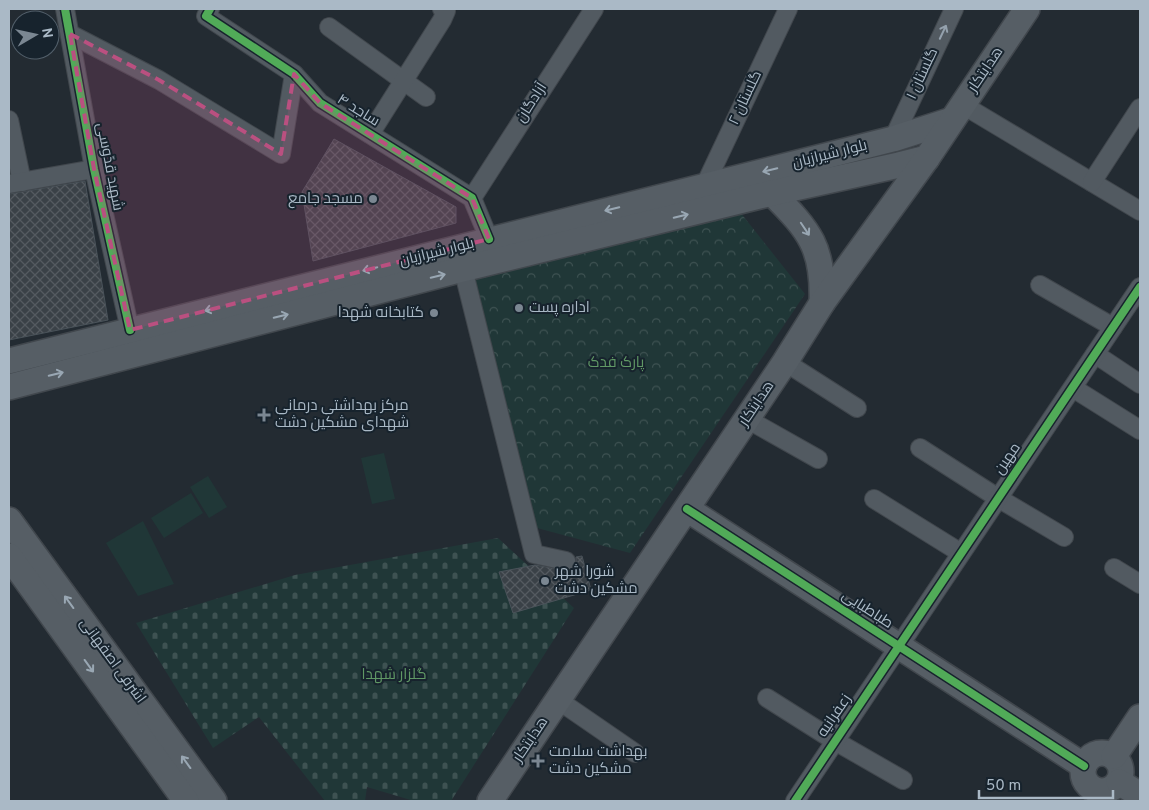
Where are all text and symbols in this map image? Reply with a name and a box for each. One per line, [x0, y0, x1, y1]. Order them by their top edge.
north arrow [10, 10, 60, 60]
one-way arrow [939, 25, 948, 40]
text: N [37, 27, 56, 40]
street label: هدایتکار [963, 44, 1008, 97]
street label: گلستان ۱ [903, 45, 943, 103]
street label: گلستان ۲ [725, 68, 767, 128]
street label: آزادگان [512, 79, 552, 127]
street label: ساجد ۴ [333, 91, 383, 131]
street label: شهید قدّوسی [91, 121, 127, 213]
street label: بلوار شیرازیان [791, 137, 869, 173]
one-way arrow [763, 166, 779, 175]
place label: مسجد جامع [288, 190, 363, 209]
marker: مسجد جامع [367, 193, 379, 205]
one-way arrow [605, 205, 621, 214]
one-way arrow [673, 211, 689, 220]
one-way arrow [799, 222, 810, 236]
street label: بلوار شیرازیان [398, 235, 476, 271]
one-way arrow [362, 265, 378, 275]
one-way arrow [430, 270, 446, 280]
place label: اداره پست [529, 299, 590, 318]
marker: اداره پست [513, 302, 525, 314]
place label: کتابخانه شهدا [338, 304, 424, 323]
one-way arrow [205, 305, 221, 314]
marker: کتابخانه شهدا [428, 307, 440, 319]
one-way arrow [273, 311, 289, 320]
park label: پارک فدک [588, 354, 644, 373]
one-way arrow [47, 369, 63, 379]
street label: هدایتکار [734, 378, 779, 431]
place label: مرکز بهداشتی درمانی شهدای مشکین دشت [275, 397, 409, 433]
marker: مرکز بهداشتی درمانی شهدای مشکین دشت [257, 408, 271, 422]
street label: مهین [990, 439, 1026, 479]
place label: شورا شهر مشکین دشت [554, 563, 638, 599]
marker: شورا شهر مشکین دشت [539, 575, 551, 587]
street label: طباطبایی [838, 586, 896, 634]
one-way arrow [64, 595, 74, 609]
street label: اشرفی اصفهانی [75, 615, 149, 707]
one-way arrow [83, 659, 94, 672]
park label: گلزار شهدا [361, 666, 427, 685]
street label: زعفرانیه [814, 691, 856, 741]
street label: هدایتکار [508, 714, 553, 767]
place label: بهداشت سلامت مشکین دشت [549, 743, 648, 779]
marker: بهداشت سلامت مشکین دشت [531, 754, 545, 768]
one-way arrow [180, 756, 191, 769]
scale bar [979, 768, 1113, 800]
text: 50 m [986, 777, 1021, 796]

